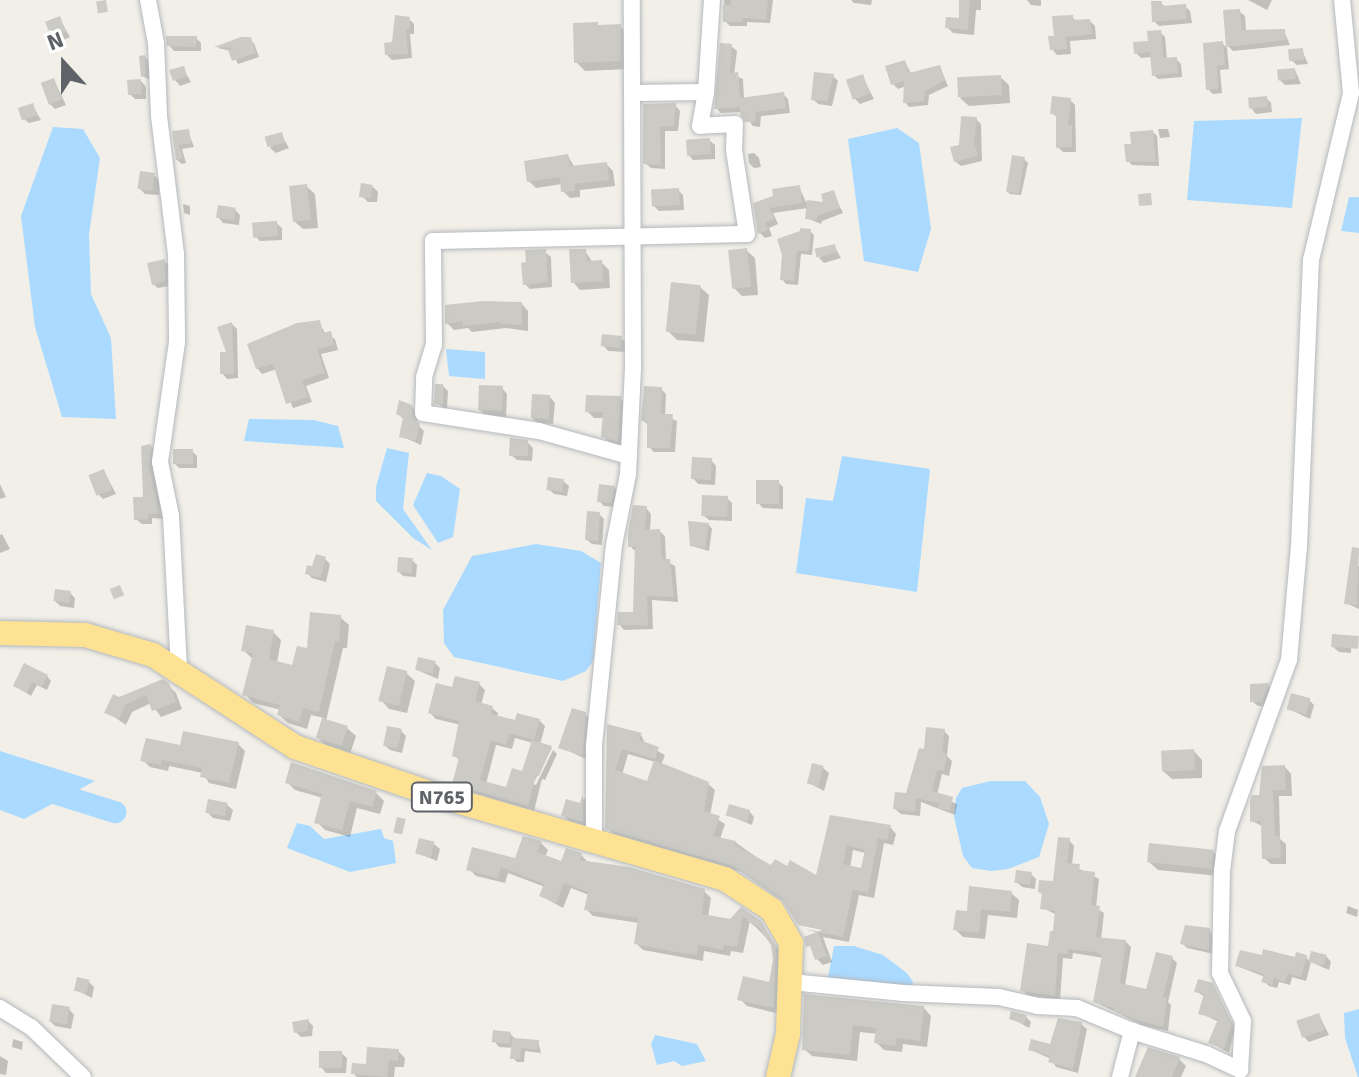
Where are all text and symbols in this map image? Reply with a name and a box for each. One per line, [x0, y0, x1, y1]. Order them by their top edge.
north arrow [24, 24, 104, 104]
text: N [43, 26, 67, 56]
road number: N765 [410, 781, 474, 813]

